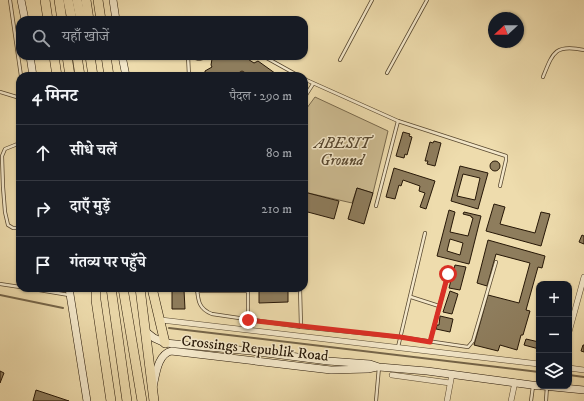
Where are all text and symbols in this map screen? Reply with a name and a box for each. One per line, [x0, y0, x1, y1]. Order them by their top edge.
north arrow [488, 12, 524, 48]
search box [16, 16, 308, 60]
icon: search [30, 27, 52, 49]
text: यहाँ खोजें [62, 27, 109, 46]
text: 4 मिनट [32, 85, 78, 107]
text: पैदल · 290 m [230, 88, 292, 104]
park label: ABESIT Ground [312, 134, 374, 170]
text: सीधे चलें [70, 141, 117, 160]
icon: ahead [32, 142, 54, 164]
text: 80 m [266, 145, 292, 161]
text: दाएँ मुड़ें [70, 197, 110, 216]
icon: right [32, 198, 54, 220]
text: 210 m [261, 201, 292, 217]
text: गंतव्य पर पहुँचे [70, 253, 146, 272]
icon: arrive [32, 254, 54, 276]
route start [439, 265, 457, 283]
map controls [536, 281, 572, 389]
button: + [536, 281, 572, 317]
route end [239, 311, 257, 329]
button: − [536, 317, 572, 353]
street label: Crossings Republik Road [180, 331, 330, 366]
button: layers [536, 353, 572, 389]

